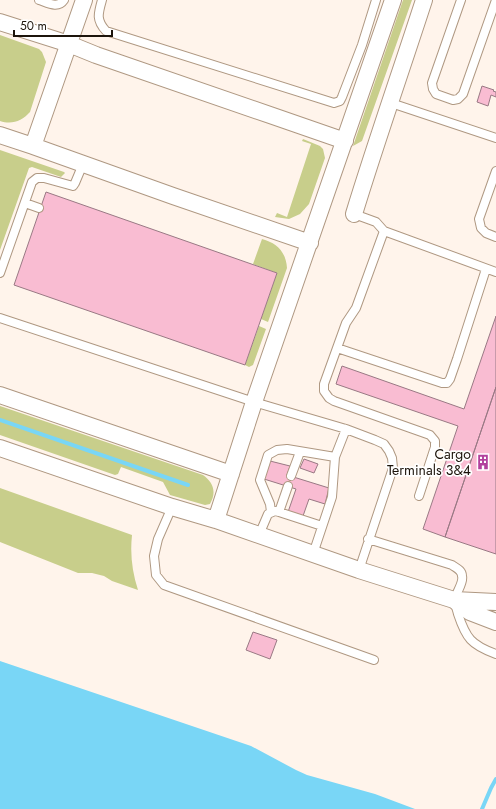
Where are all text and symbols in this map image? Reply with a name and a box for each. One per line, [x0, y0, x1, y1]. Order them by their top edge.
scale bar [14, 12, 112, 38]
text: 50 m [20, 17, 47, 35]
place label: Cargo Terminals 3&4 [387, 444, 471, 480]
building icon: Cargo Terminals 3&4 [474, 453, 492, 471]

